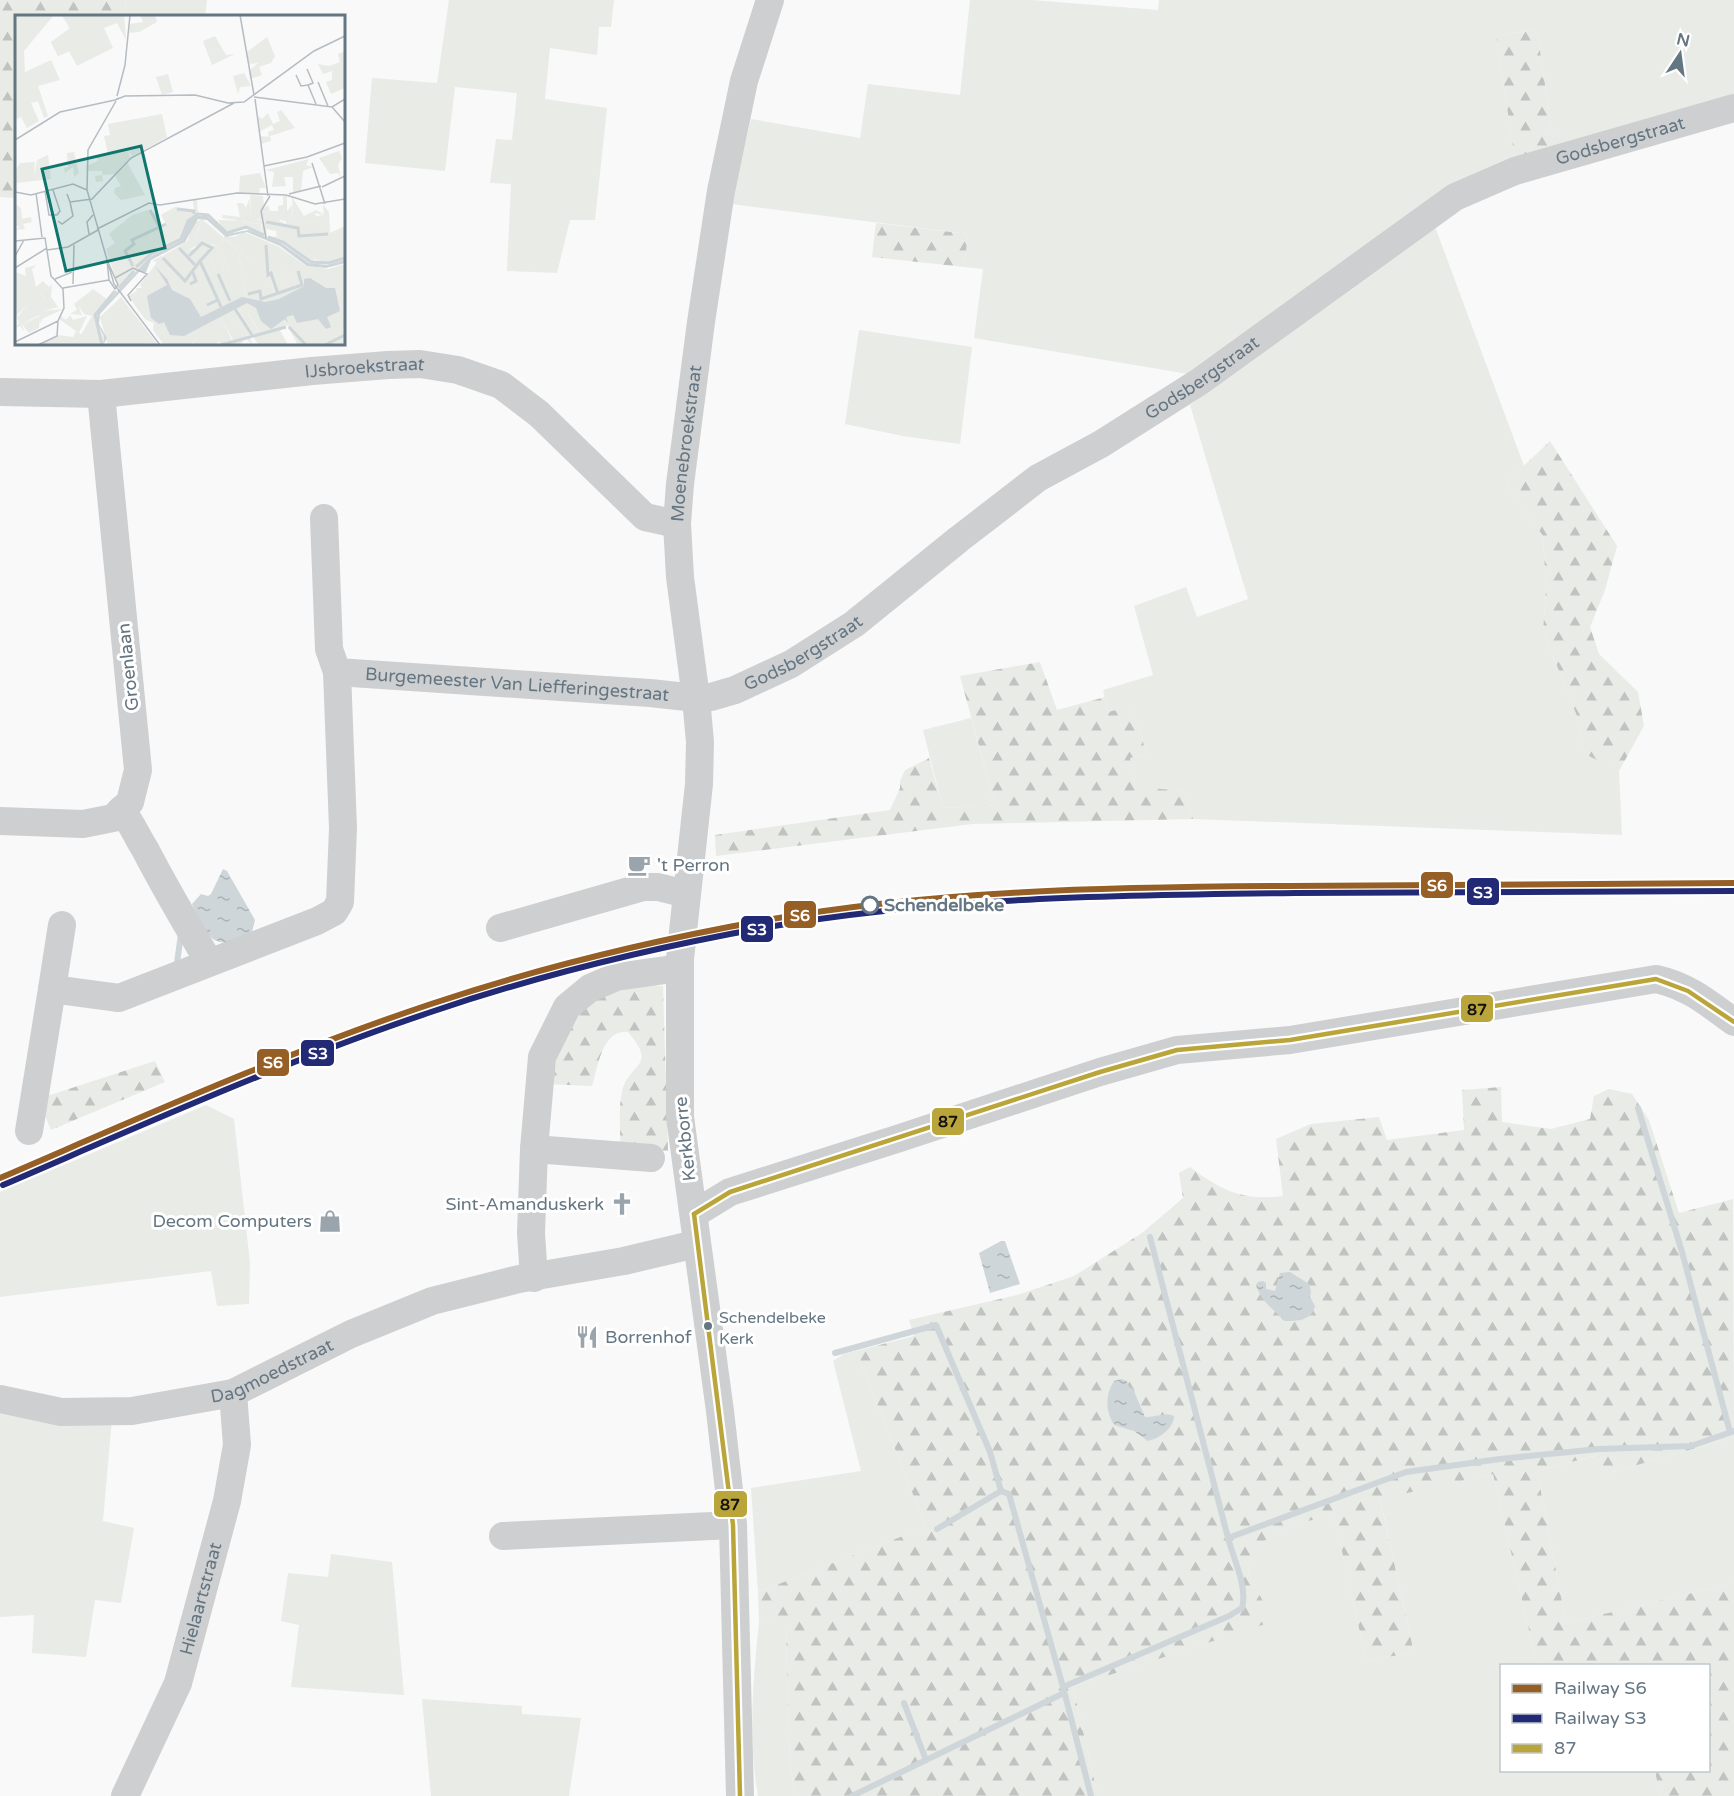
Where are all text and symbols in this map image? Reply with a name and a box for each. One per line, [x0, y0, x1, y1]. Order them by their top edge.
inset map [15, 15, 345, 345]
north arrow [1650, 24, 1710, 84]
text: N [1675, 29, 1692, 52]
street label: Godsbergstraat [1553, 112, 1687, 170]
street label: Godsbergstraat [1141, 331, 1263, 424]
street label: IJsbroekstraat [303, 353, 426, 383]
street label: Moenebroekstraat [666, 364, 706, 523]
street label: Godsbergstraat [740, 610, 867, 695]
street label: Groenlaan [112, 622, 144, 712]
street label: Burgemeester Van Liefferingestraat [364, 663, 670, 706]
cafe icon: 't Perron [626, 852, 652, 878]
place label: 't Perron [657, 854, 730, 876]
line badge: S6 [1420, 871, 1454, 899]
text: S6 [1427, 876, 1447, 896]
line badge: S3 [1466, 877, 1500, 906]
text: S3 [1473, 883, 1493, 903]
place label: Schendelbeke [884, 894, 1004, 916]
marker: Schendelbeke [861, 896, 879, 914]
line badge: S6 [783, 900, 817, 929]
text: S6 [790, 906, 810, 926]
line badge: S3 [740, 915, 774, 943]
text: S3 [747, 920, 767, 940]
line badge: 87 [1460, 994, 1494, 1023]
text: 87 [1467, 1000, 1487, 1020]
line badge: S3 [300, 1039, 335, 1067]
text: S3 [308, 1044, 328, 1064]
line badge: S6 [256, 1048, 290, 1077]
text: S6 [263, 1053, 283, 1073]
street label: Kerkborre [670, 1096, 700, 1182]
line badge: 87 [931, 1107, 965, 1136]
text: 87 [938, 1112, 958, 1132]
church icon: Sint-Amanduskerk [609, 1191, 635, 1217]
place label: Sint-Amanduskerk [445, 1193, 604, 1215]
shop icon: Decom Computers [317, 1208, 343, 1234]
place label: Decom Computers [152, 1210, 312, 1232]
place label: Schendelbeke Kerk [719, 1308, 826, 1349]
marker: Schendelbeke Kerk [702, 1320, 714, 1332]
restaurant icon: Borrenhof [574, 1324, 600, 1350]
place label: Borrenhof [605, 1326, 692, 1348]
street label: Dagmoedstraat [209, 1334, 337, 1408]
line badge: 87 [713, 1490, 748, 1518]
text: 87 [720, 1495, 740, 1515]
street label: Hielaartstraat [175, 1540, 226, 1658]
legend [1500, 1664, 1710, 1772]
text: Railway S6 [1554, 1677, 1647, 1699]
text: Railway S3 [1554, 1707, 1647, 1729]
text: 87 [1554, 1737, 1577, 1759]

